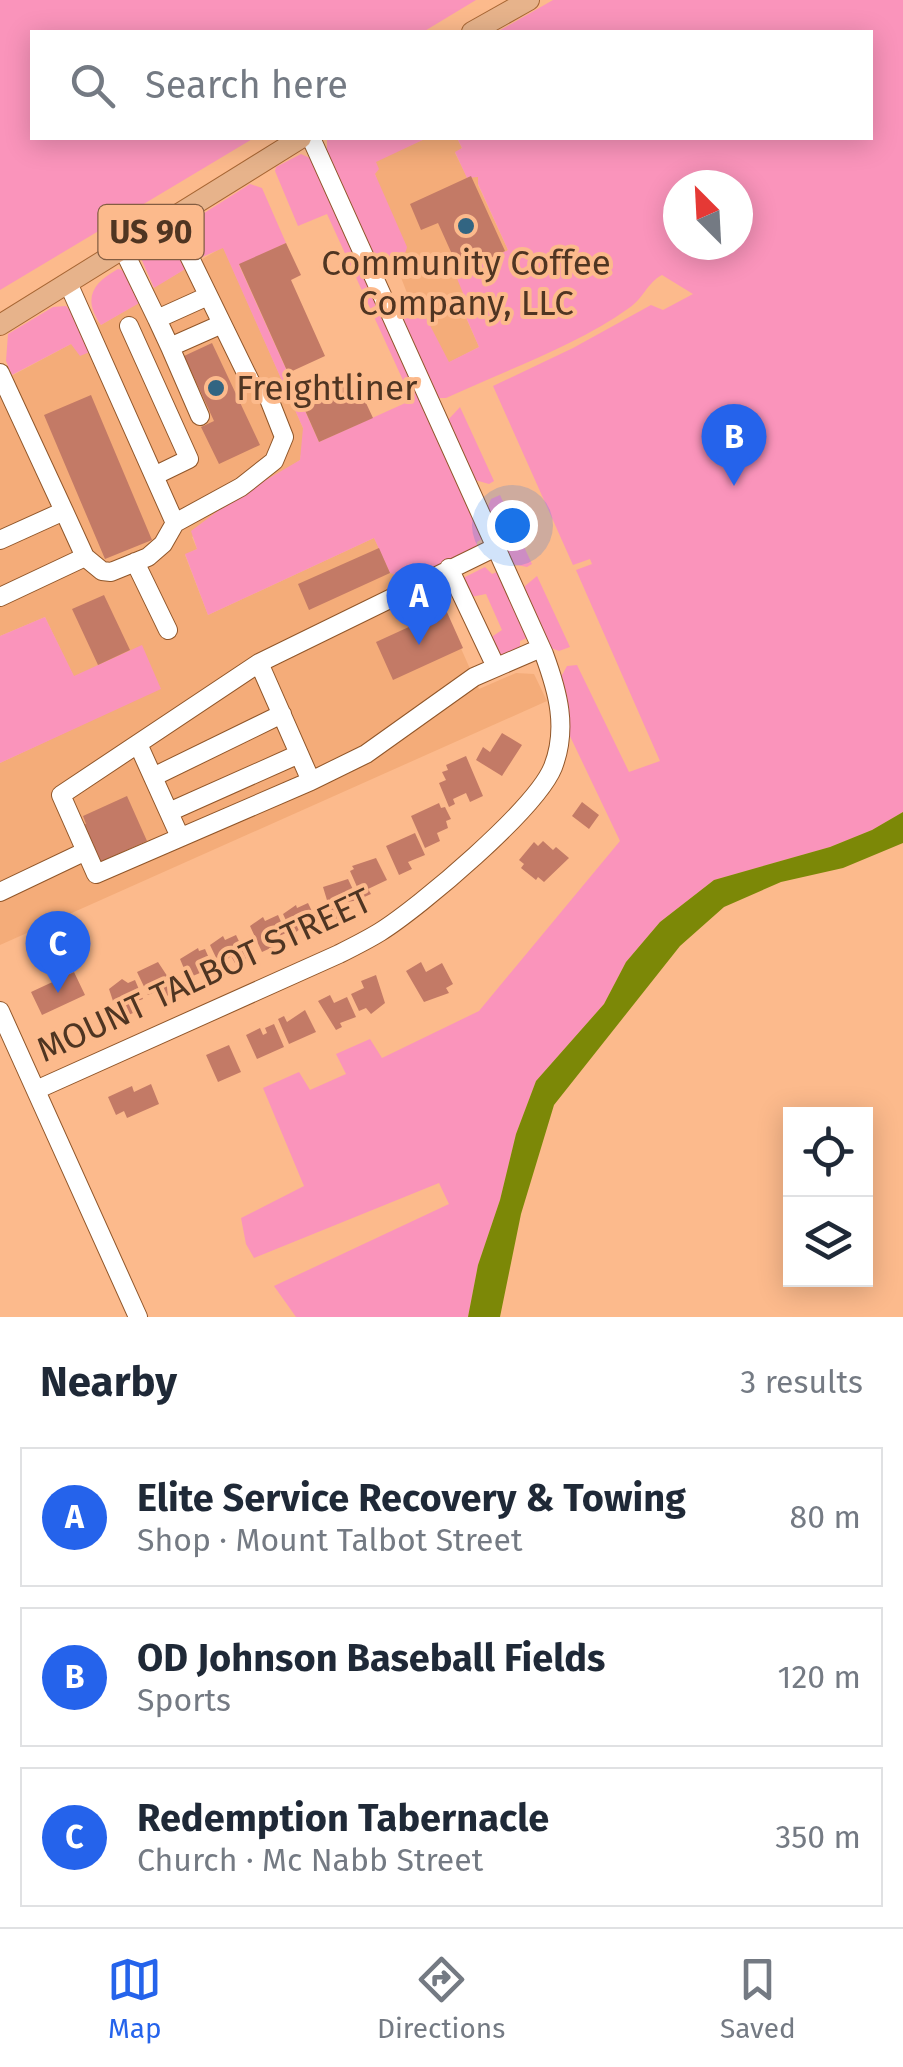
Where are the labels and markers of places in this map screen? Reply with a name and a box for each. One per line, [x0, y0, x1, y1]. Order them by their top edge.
marker: Community Coffee Company, LLC [455, 215, 477, 237]
place label: Community Coffee Company, LLC [321, 242, 611, 324]
place label: Freightliner [236, 367, 418, 409]
marker: Freightliner [205, 377, 227, 399]
pin: B [702, 404, 766, 486]
pin: A [386, 562, 452, 645]
pin: C [26, 910, 90, 993]

